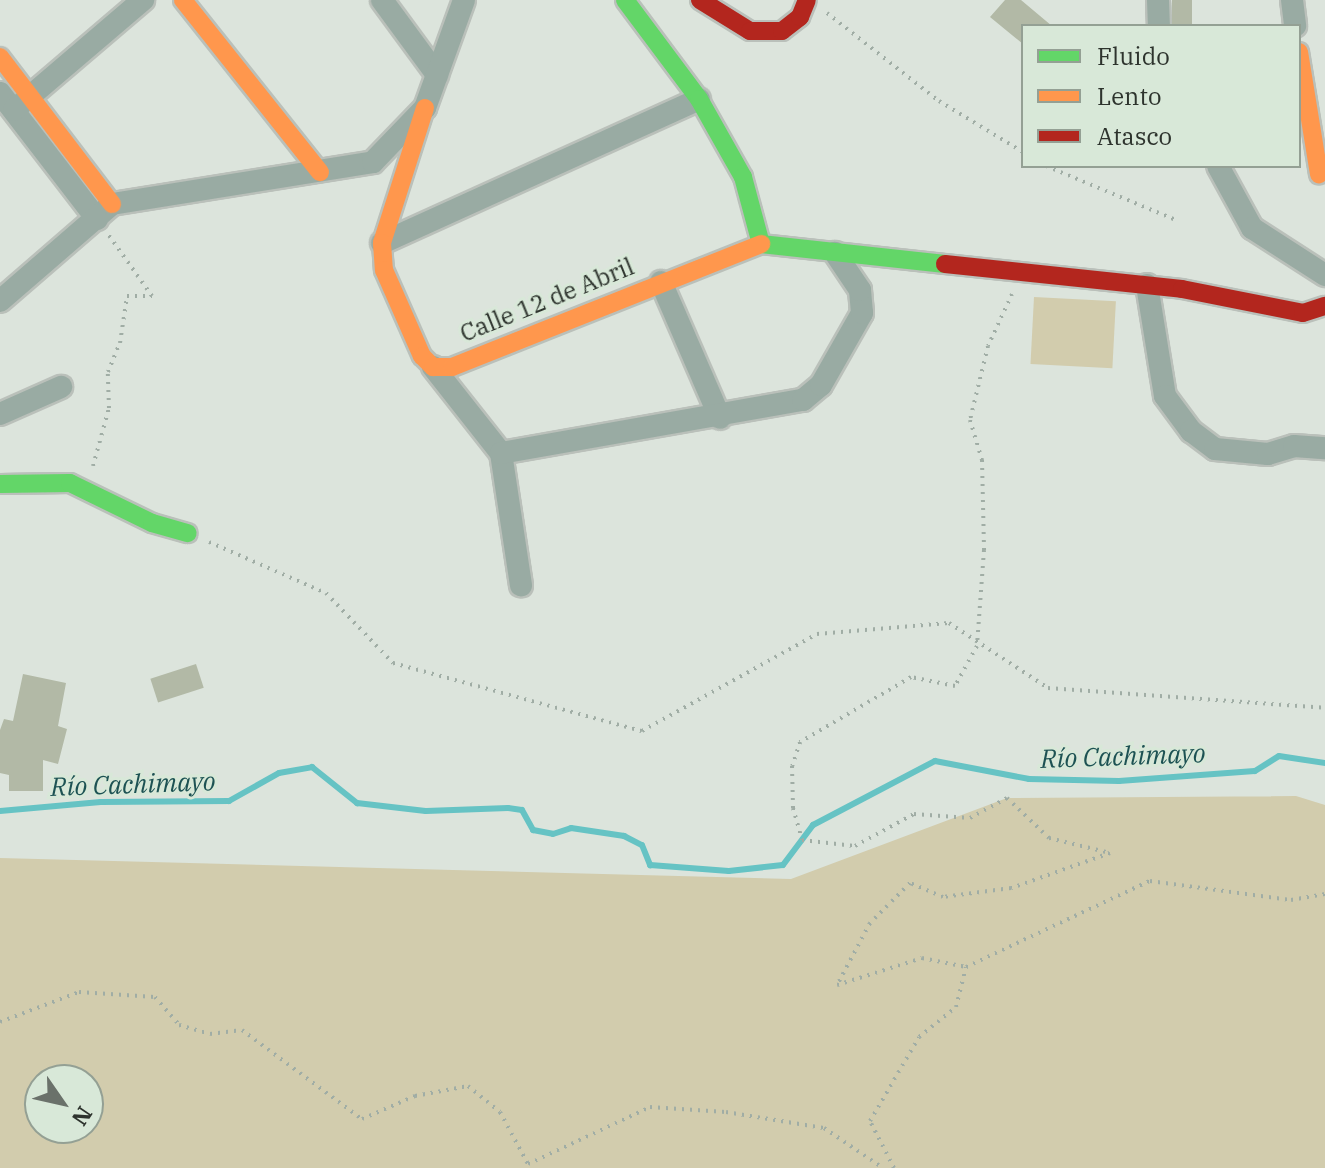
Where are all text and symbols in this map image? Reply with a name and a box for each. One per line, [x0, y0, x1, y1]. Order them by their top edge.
legend [1021, 24, 1301, 168]
text: Fluido [1097, 40, 1170, 72]
text: Lento [1097, 80, 1161, 112]
text: Atasco [1097, 120, 1172, 152]
street label: Calle 12 de Abril [456, 252, 638, 348]
water label: Río Cachimayo [1040, 738, 1206, 774]
water label: Río Cachimayo [50, 766, 216, 802]
north arrow [24, 1064, 104, 1144]
text: N [66, 1101, 100, 1132]

